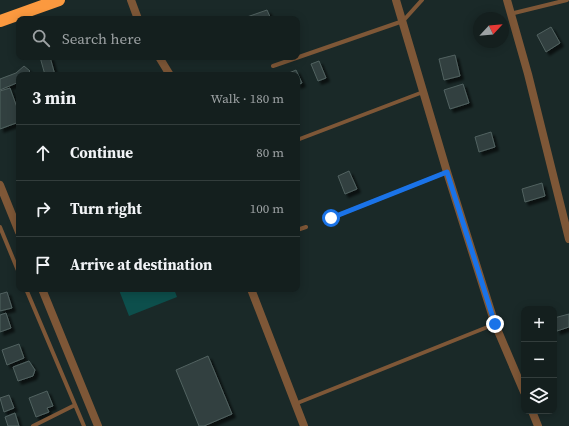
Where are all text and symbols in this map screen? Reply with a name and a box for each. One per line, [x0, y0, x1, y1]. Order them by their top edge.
north arrow [473, 12, 509, 48]
search box [16, 16, 300, 60]
icon: search [30, 27, 52, 49]
text: Search here [62, 28, 141, 49]
text: 3 min [32, 86, 76, 110]
text: Walk · 180 m [211, 90, 284, 107]
icon: ahead [32, 142, 54, 164]
text: Continue [70, 142, 133, 163]
text: 80 m [256, 144, 284, 161]
icon: right [32, 198, 54, 220]
text: Turn right [70, 198, 142, 219]
text: 100 m [250, 200, 284, 217]
route start [322, 209, 340, 227]
icon: arrive [32, 254, 54, 276]
text: Arrive at destination [70, 254, 212, 275]
map controls [521, 306, 557, 414]
button: + [521, 306, 557, 342]
route end [486, 315, 504, 333]
button: − [521, 342, 557, 378]
button: layers [521, 378, 557, 414]

